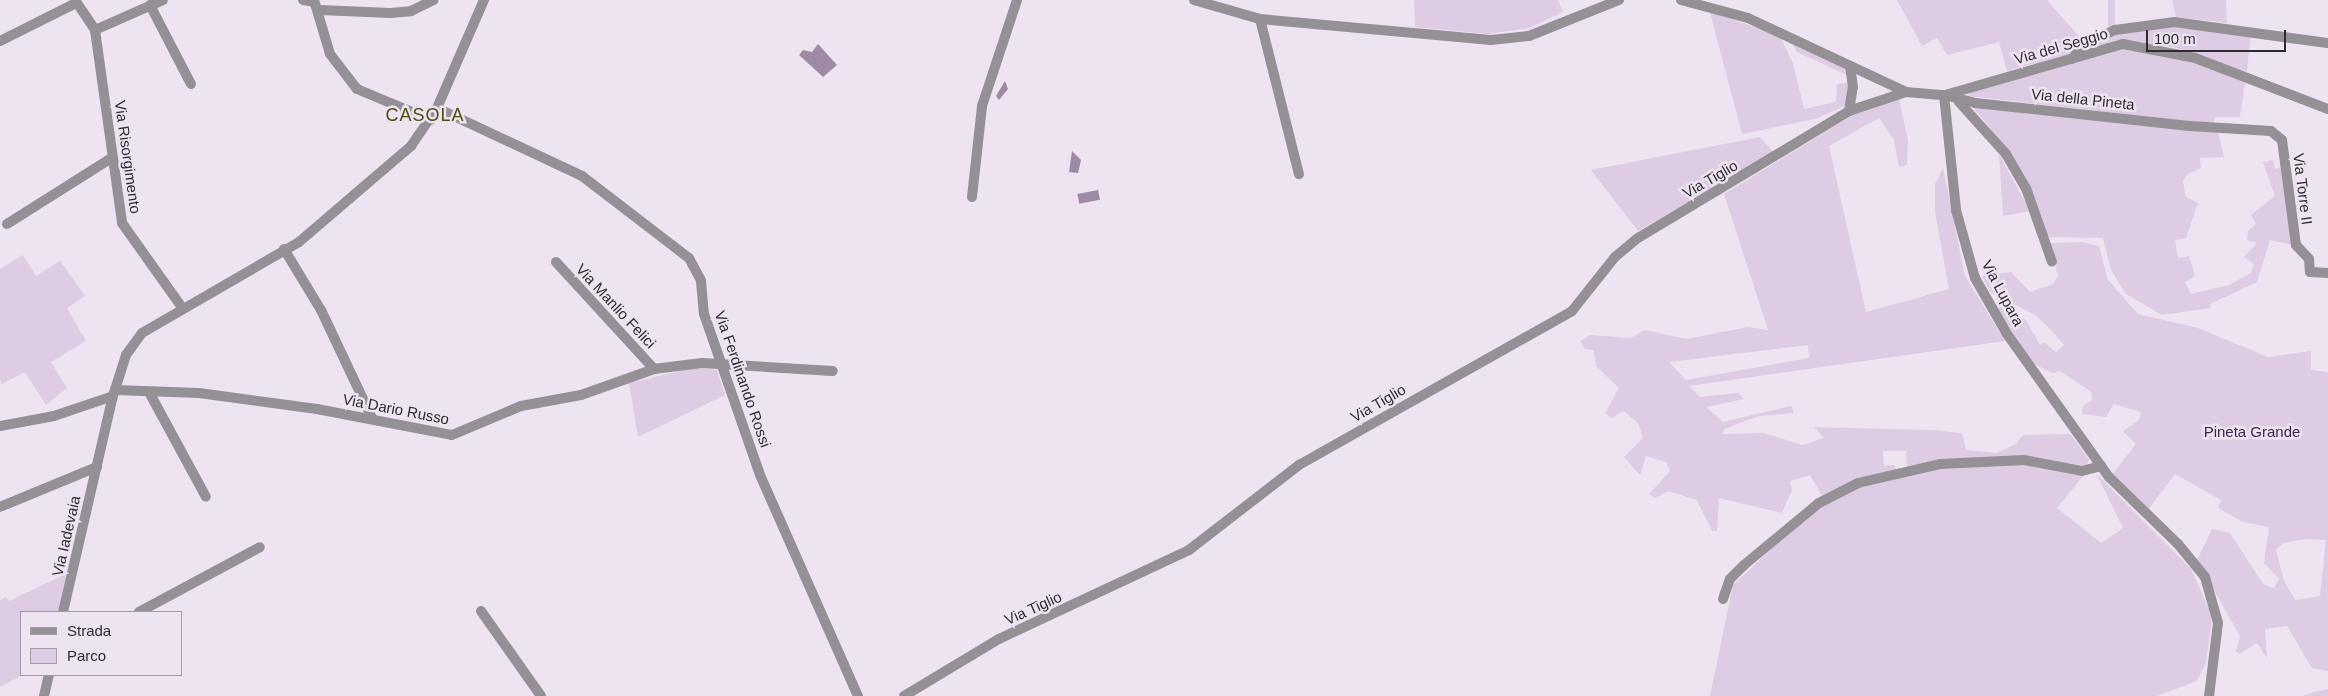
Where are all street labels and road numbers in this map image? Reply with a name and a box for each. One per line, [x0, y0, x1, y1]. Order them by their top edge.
street label: Via del Seggio [2012, 24, 2110, 68]
street label: Via della Pineta [2030, 85, 2136, 113]
street label: Via Risorgimento [111, 99, 145, 215]
street label: Via Torre II [2290, 152, 2316, 226]
street label: Via Tiglio [1679, 156, 1741, 202]
street label: Via Lupara [1978, 257, 2028, 329]
street label: Via Manlio Felici [572, 260, 660, 352]
street label: Via Ferdinando Rossi [711, 308, 775, 450]
street label: Via Tiglio [1347, 380, 1409, 426]
street label: Via Dario Russo [341, 390, 451, 428]
street label: Via Iadevaia [48, 494, 84, 578]
street label: Via Tiglio [1002, 587, 1064, 629]

